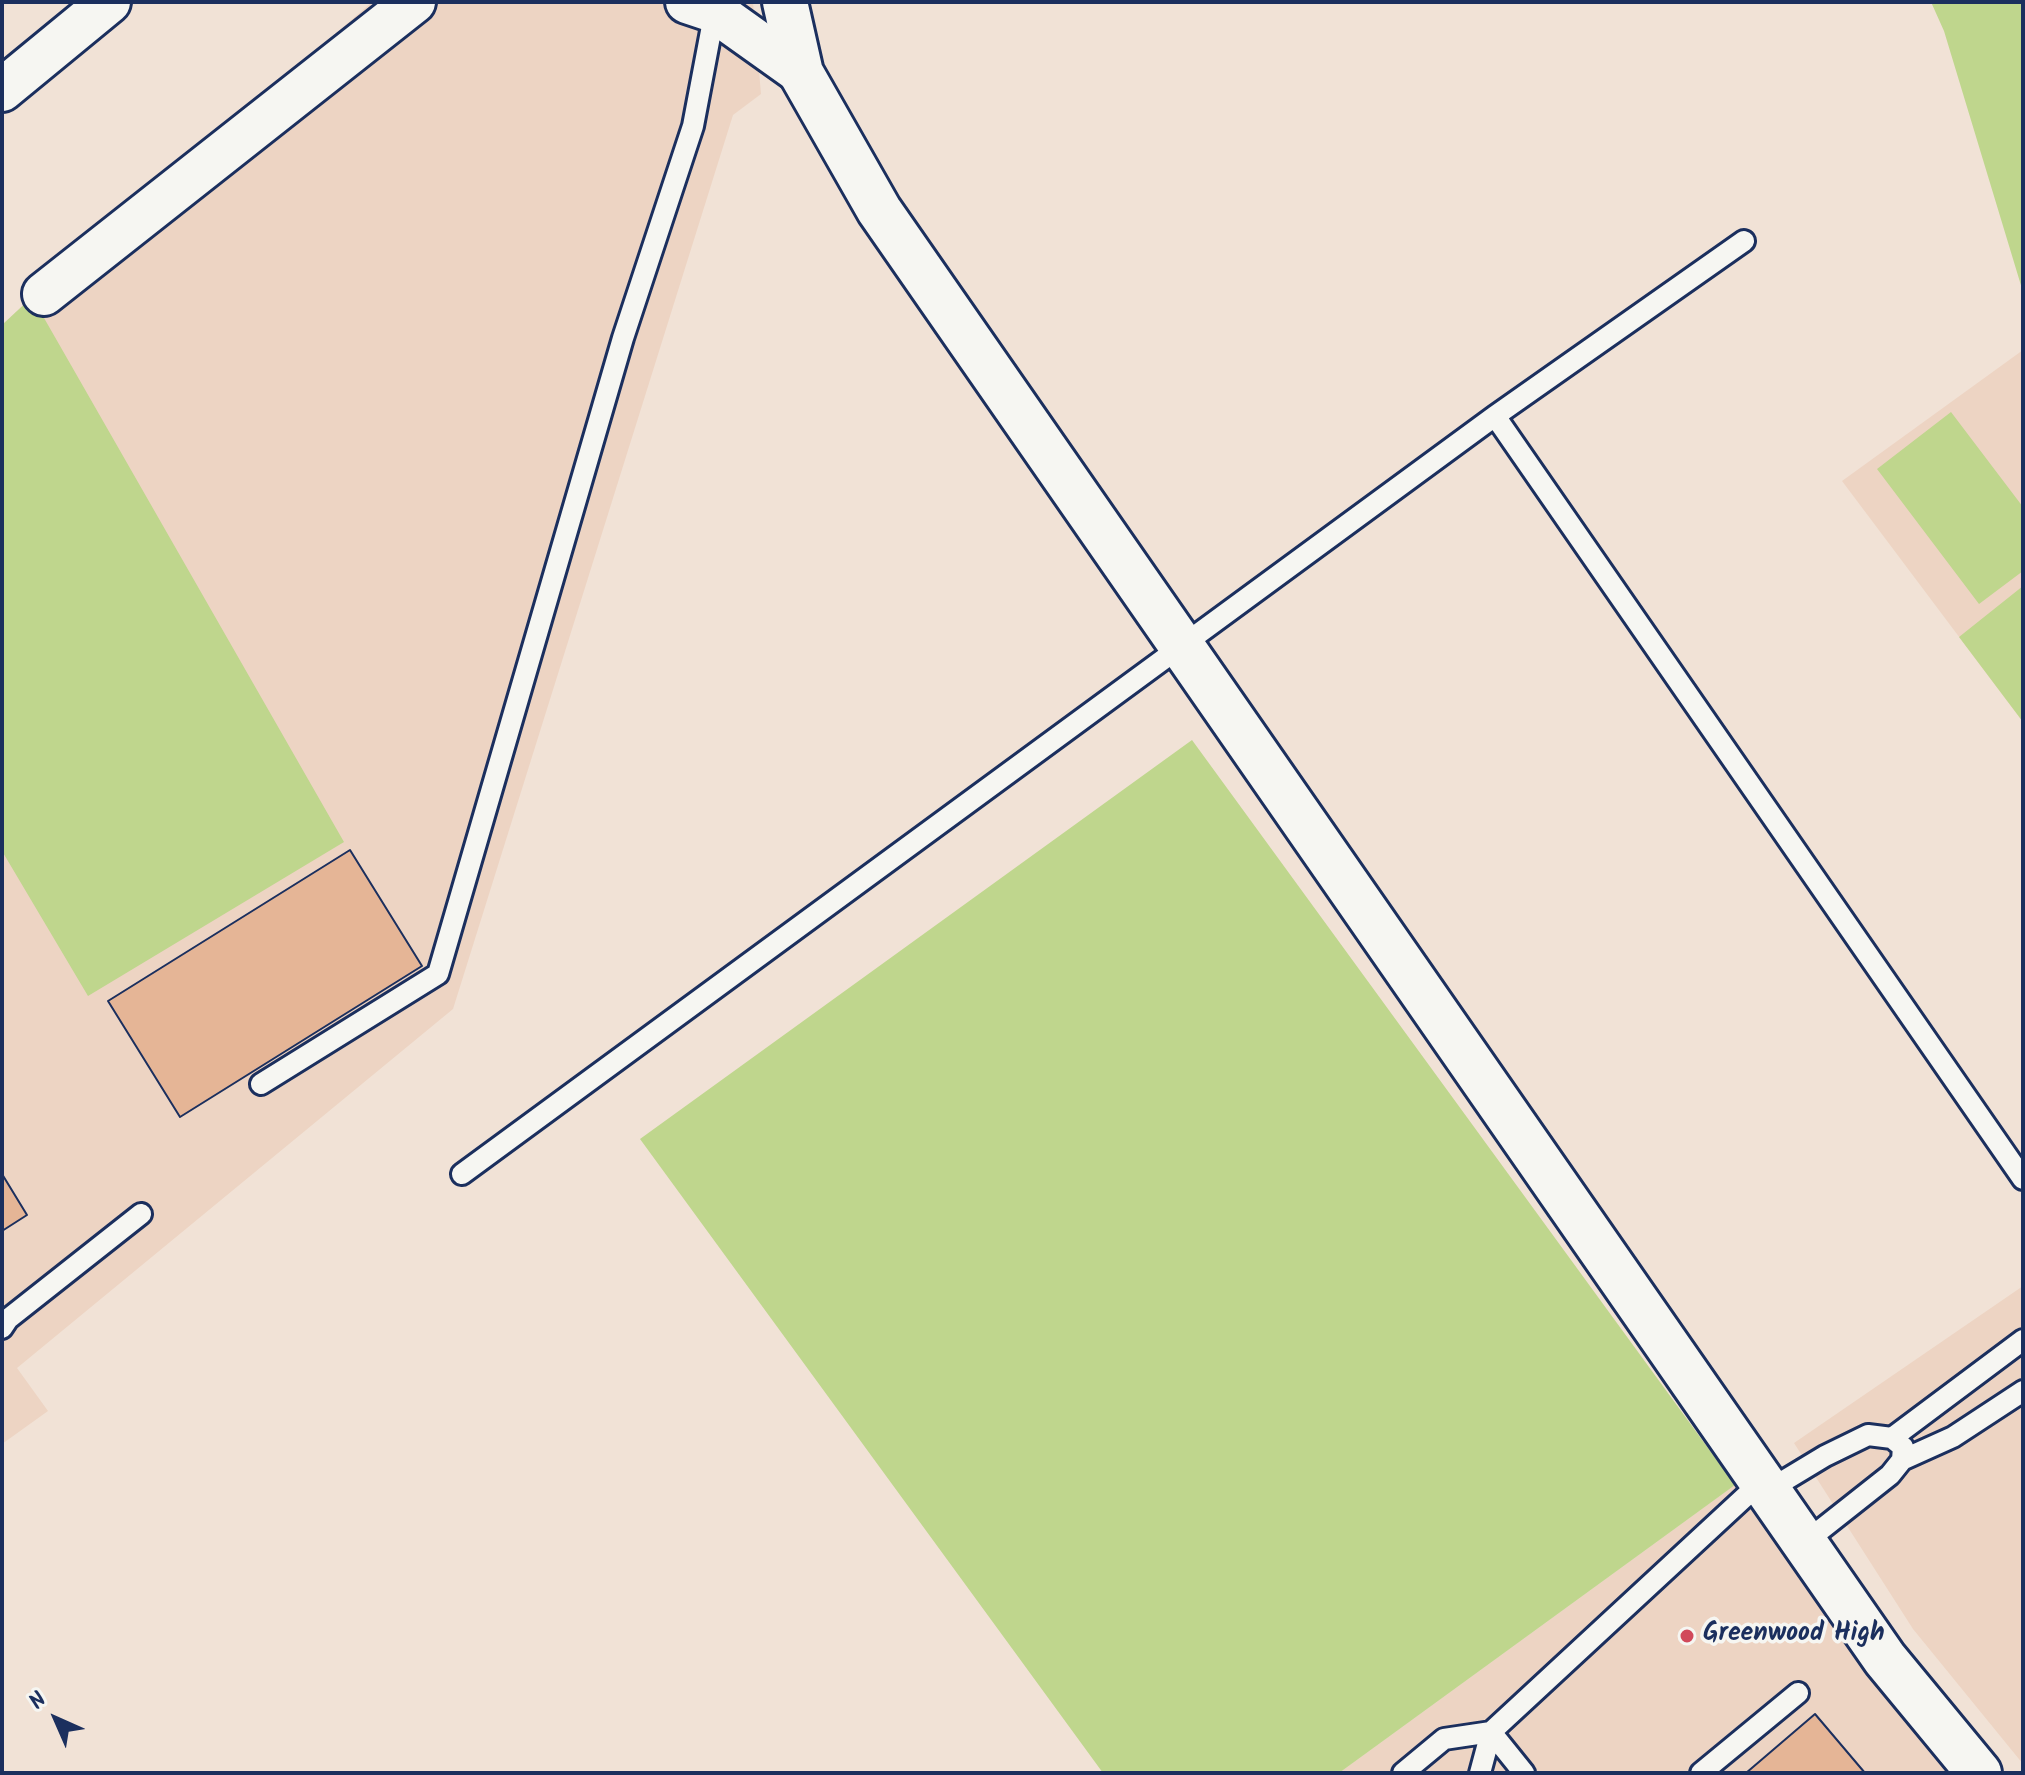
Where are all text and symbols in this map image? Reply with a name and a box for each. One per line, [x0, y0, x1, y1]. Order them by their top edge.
place label: Greenwood High [1703, 1620, 1885, 1652]
marker: Greenwood High [1678, 1627, 1696, 1645]
north arrow [16, 1679, 96, 1759]
text: N [21, 1684, 56, 1719]

